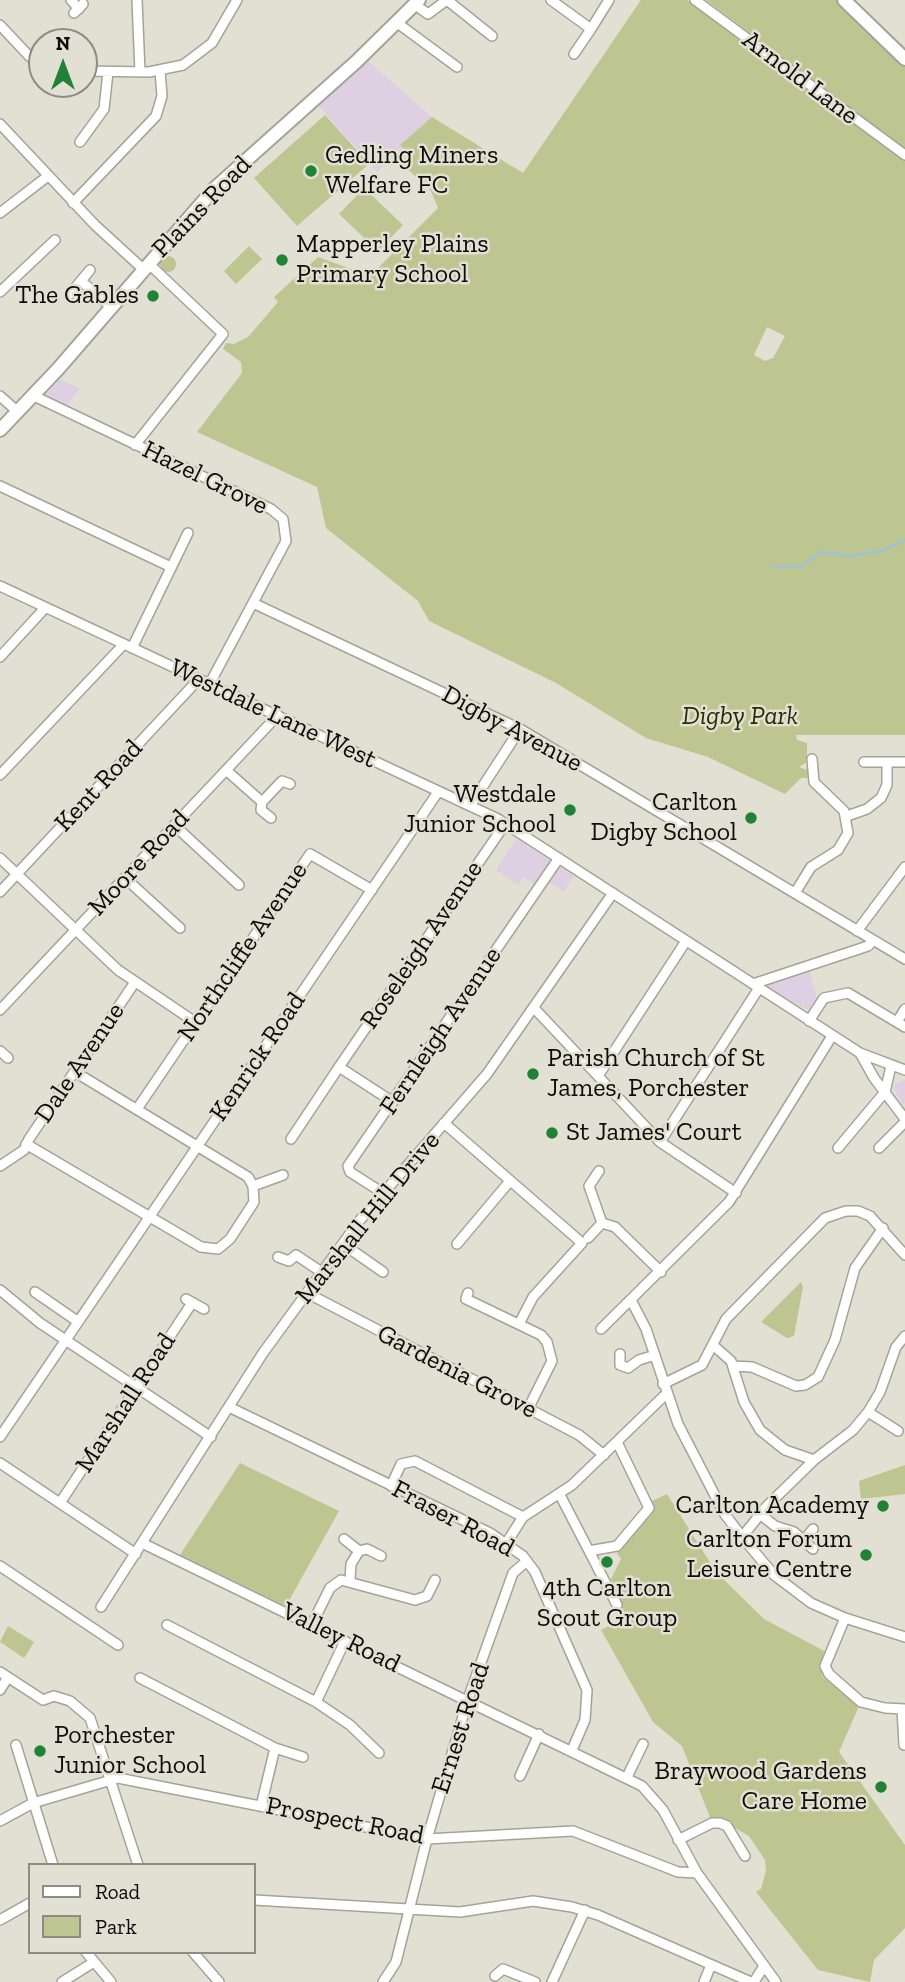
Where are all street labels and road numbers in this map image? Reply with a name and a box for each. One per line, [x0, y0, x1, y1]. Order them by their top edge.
street label: Arnold Lane [736, 24, 864, 132]
street label: Plains Road [146, 149, 258, 265]
street label: Hazel Grove [137, 434, 273, 522]
street label: Westdale Lane West [165, 652, 381, 776]
street label: Digby Avenue [436, 679, 588, 779]
street label: Kent Road [48, 733, 150, 839]
street label: Moore Road [82, 803, 196, 923]
street label: Roseleigh Avenue [354, 855, 490, 1035]
street label: Northcliffe Avenue [171, 856, 315, 1048]
street label: Fernleigh Avenue [373, 941, 509, 1121]
street label: Kenrick Road [203, 987, 313, 1127]
street label: Dale Avenue [28, 997, 132, 1129]
street label: Marshall Hill Drive [289, 1126, 447, 1310]
street label: Gardenia Grove [372, 1318, 542, 1426]
street label: Marshall Road [69, 1327, 183, 1479]
street label: Fraser Road [386, 1474, 520, 1564]
street label: Valley Road [276, 1596, 406, 1680]
street label: Ernest Road [425, 1658, 497, 1798]
street label: Prospect Road [263, 1790, 427, 1852]

